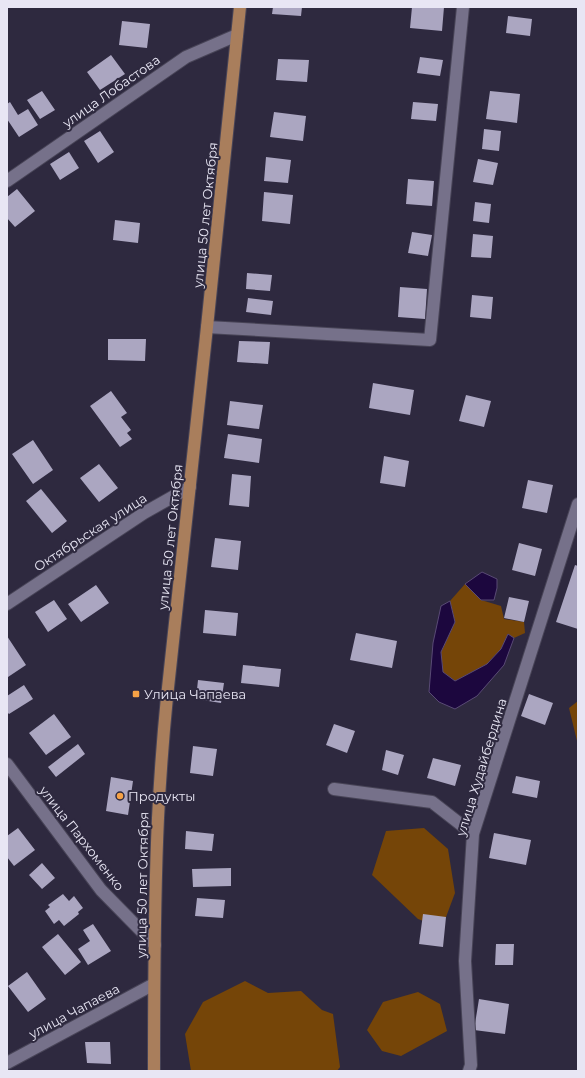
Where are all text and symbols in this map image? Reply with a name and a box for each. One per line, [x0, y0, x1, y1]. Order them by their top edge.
street label: улица Лобастова [58, 51, 163, 131]
street label: улица 50 лет Октября [189, 141, 221, 290]
street label: улица 50 лет Октября [154, 463, 186, 612]
street label: Октябрьская улица [31, 490, 149, 574]
place label: Улица Чапаева [144, 686, 246, 702]
marker: Улица Чапаева [131, 689, 141, 699]
street label: улица Худайбердина [452, 696, 510, 839]
street label: улица Пархоменко [36, 782, 128, 894]
place label: Продукты [128, 788, 195, 804]
marker: Продукты [115, 791, 125, 801]
street label: улица 50 лет Октября [133, 812, 151, 959]
street label: улица Чапаева [25, 980, 122, 1042]

